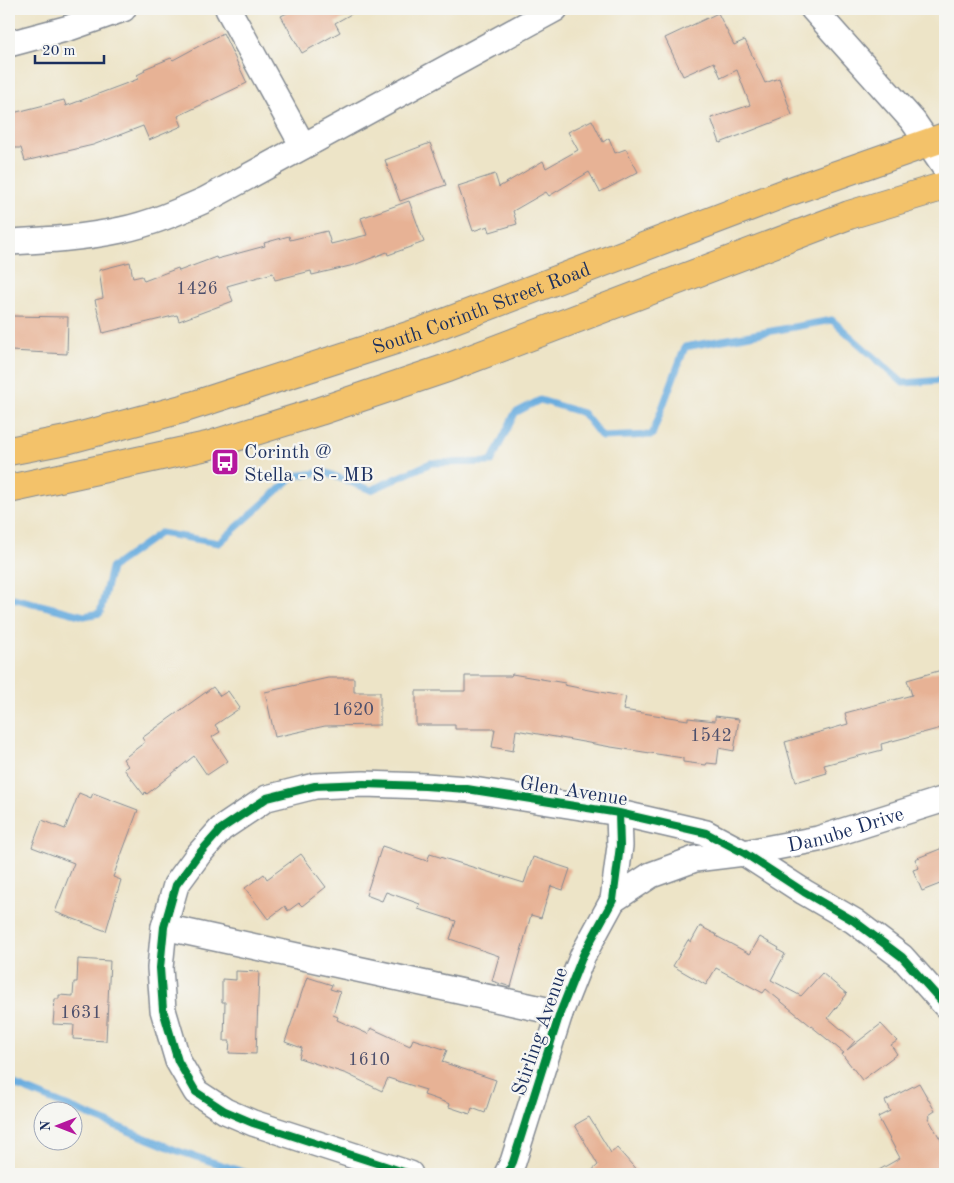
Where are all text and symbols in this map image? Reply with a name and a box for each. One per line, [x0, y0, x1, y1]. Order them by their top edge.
scale bar [35, 32, 104, 64]
text: 20 m [42, 44, 76, 59]
street label: South Corinth Street Road [370, 260, 594, 359]
house number: 1426 [176, 280, 218, 298]
place label: Corinth @ Stella - S - MB [244, 443, 373, 486]
bus stop icon: Corinth @ Stella - S - MB [210, 447, 240, 477]
house number: 1620 [332, 701, 374, 719]
house number: 1542 [690, 727, 732, 745]
street label: Glen Avenue [518, 774, 629, 810]
street label: Danube Drive [786, 805, 907, 857]
street label: Stirling Avenue [510, 965, 572, 1099]
house number: 1631 [60, 1004, 102, 1022]
house number: 1610 [348, 1051, 390, 1069]
north arrow [32, 1100, 82, 1150]
text: N [39, 1120, 53, 1131]

